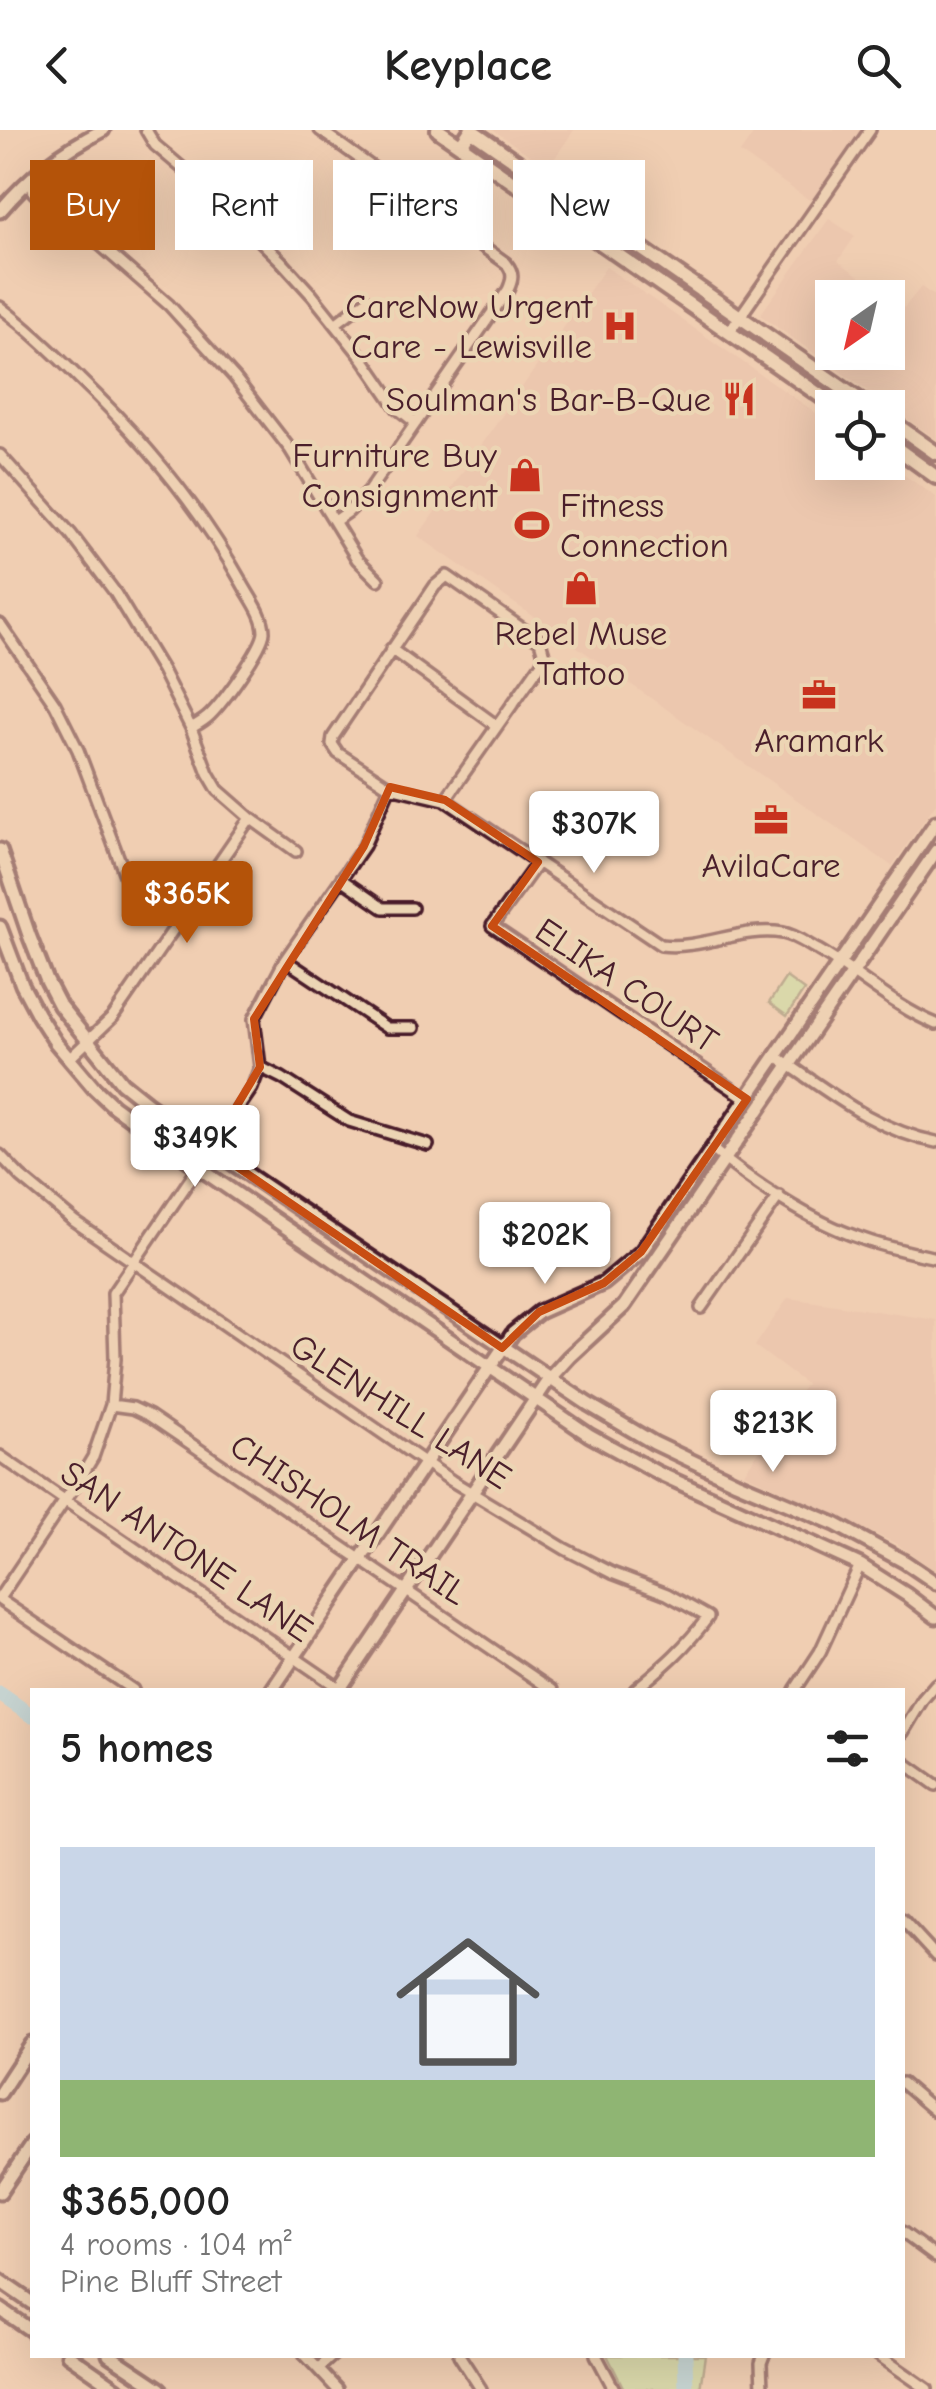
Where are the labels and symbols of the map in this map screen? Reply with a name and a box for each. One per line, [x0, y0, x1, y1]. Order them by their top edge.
north arrow [815, 280, 905, 370]
place label: CareNow Urgent Care - Lewisville [345, 286, 593, 367]
hospital icon: CareNow Urgent Care - Lewisville [601, 307, 639, 345]
place label: Soulman's Bar-B-Que [386, 379, 711, 420]
restaurant icon: Soulman's Bar-B-Que [720, 380, 758, 418]
place label: Furniture Buy Consignment [292, 435, 498, 516]
shop icon: Furniture Buy Consignment [506, 456, 544, 494]
place label: Fitness Connection [560, 485, 729, 566]
sports icon: Fitness Connection [513, 506, 551, 544]
shop icon: Rebel Muse Tattoo [562, 569, 600, 607]
place label: Rebel Muse Tattoo [495, 613, 667, 694]
office icon: Aramark [800, 676, 838, 714]
place label: Aramark [754, 720, 884, 761]
pin: $307K [524, 791, 664, 876]
office icon: AvilaCare [752, 801, 790, 839]
place label: AvilaCare [702, 845, 840, 886]
pin: $365K [117, 861, 257, 946]
street label: ELIKA COURT [528, 909, 726, 1061]
pin: $349K [125, 1105, 265, 1190]
pin: $202K [475, 1202, 615, 1287]
street label: GLENHILL LANE [283, 1325, 519, 1498]
pin: $213K [703, 1390, 843, 1475]
street label: CHISHOLM TRAIL [222, 1425, 475, 1614]
street label: SAN ANTONE LANE [53, 1452, 320, 1651]

